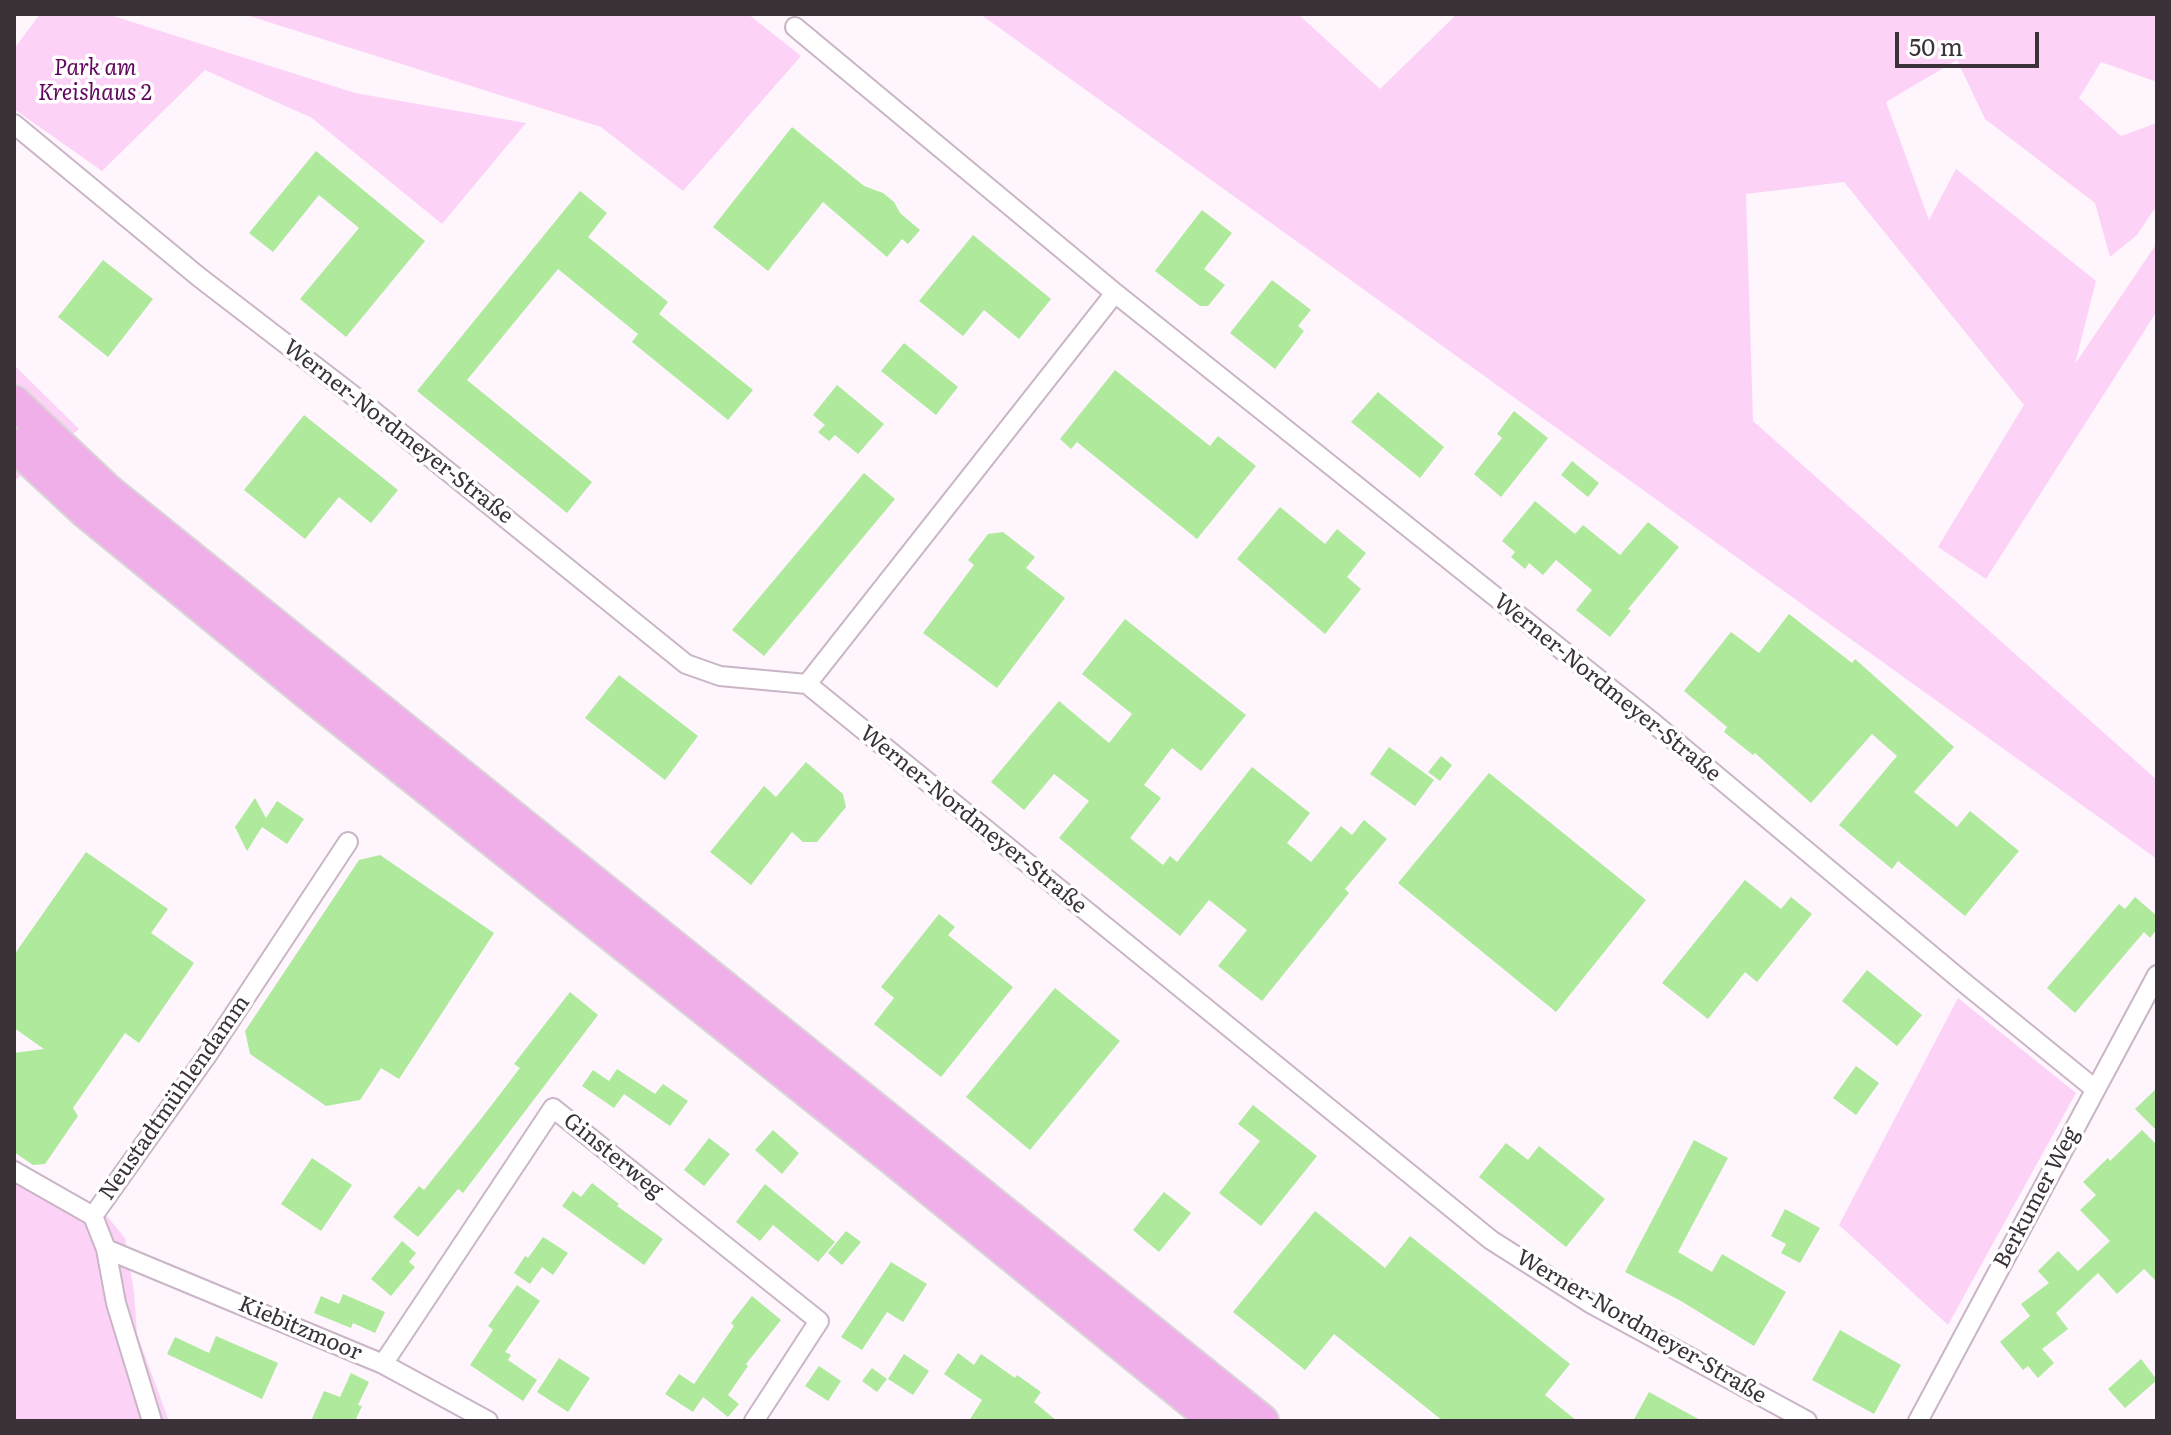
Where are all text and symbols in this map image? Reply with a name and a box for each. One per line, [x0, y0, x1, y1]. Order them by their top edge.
scale bar [1899, 16, 2043, 66]
text: 50 m [1909, 28, 1963, 63]
park label: Park am Kreishaus 2 [38, 56, 152, 108]
street label: Werner-Nordmeyer-Straße [278, 334, 518, 530]
street label: Werner-Nordmeyer-Straße [1488, 588, 1726, 788]
street label: Werner-Nordmeyer-Straße [854, 720, 1092, 920]
street label: Neustadtmühlendamm [94, 991, 256, 1205]
street label: Ginsterweg [558, 1108, 668, 1204]
street label: Berkumer Weg [1989, 1123, 2085, 1273]
street label: Werner-Nordmeyer-Straße [1511, 1245, 1771, 1409]
street label: Kiebitzmoor [234, 1291, 366, 1367]

